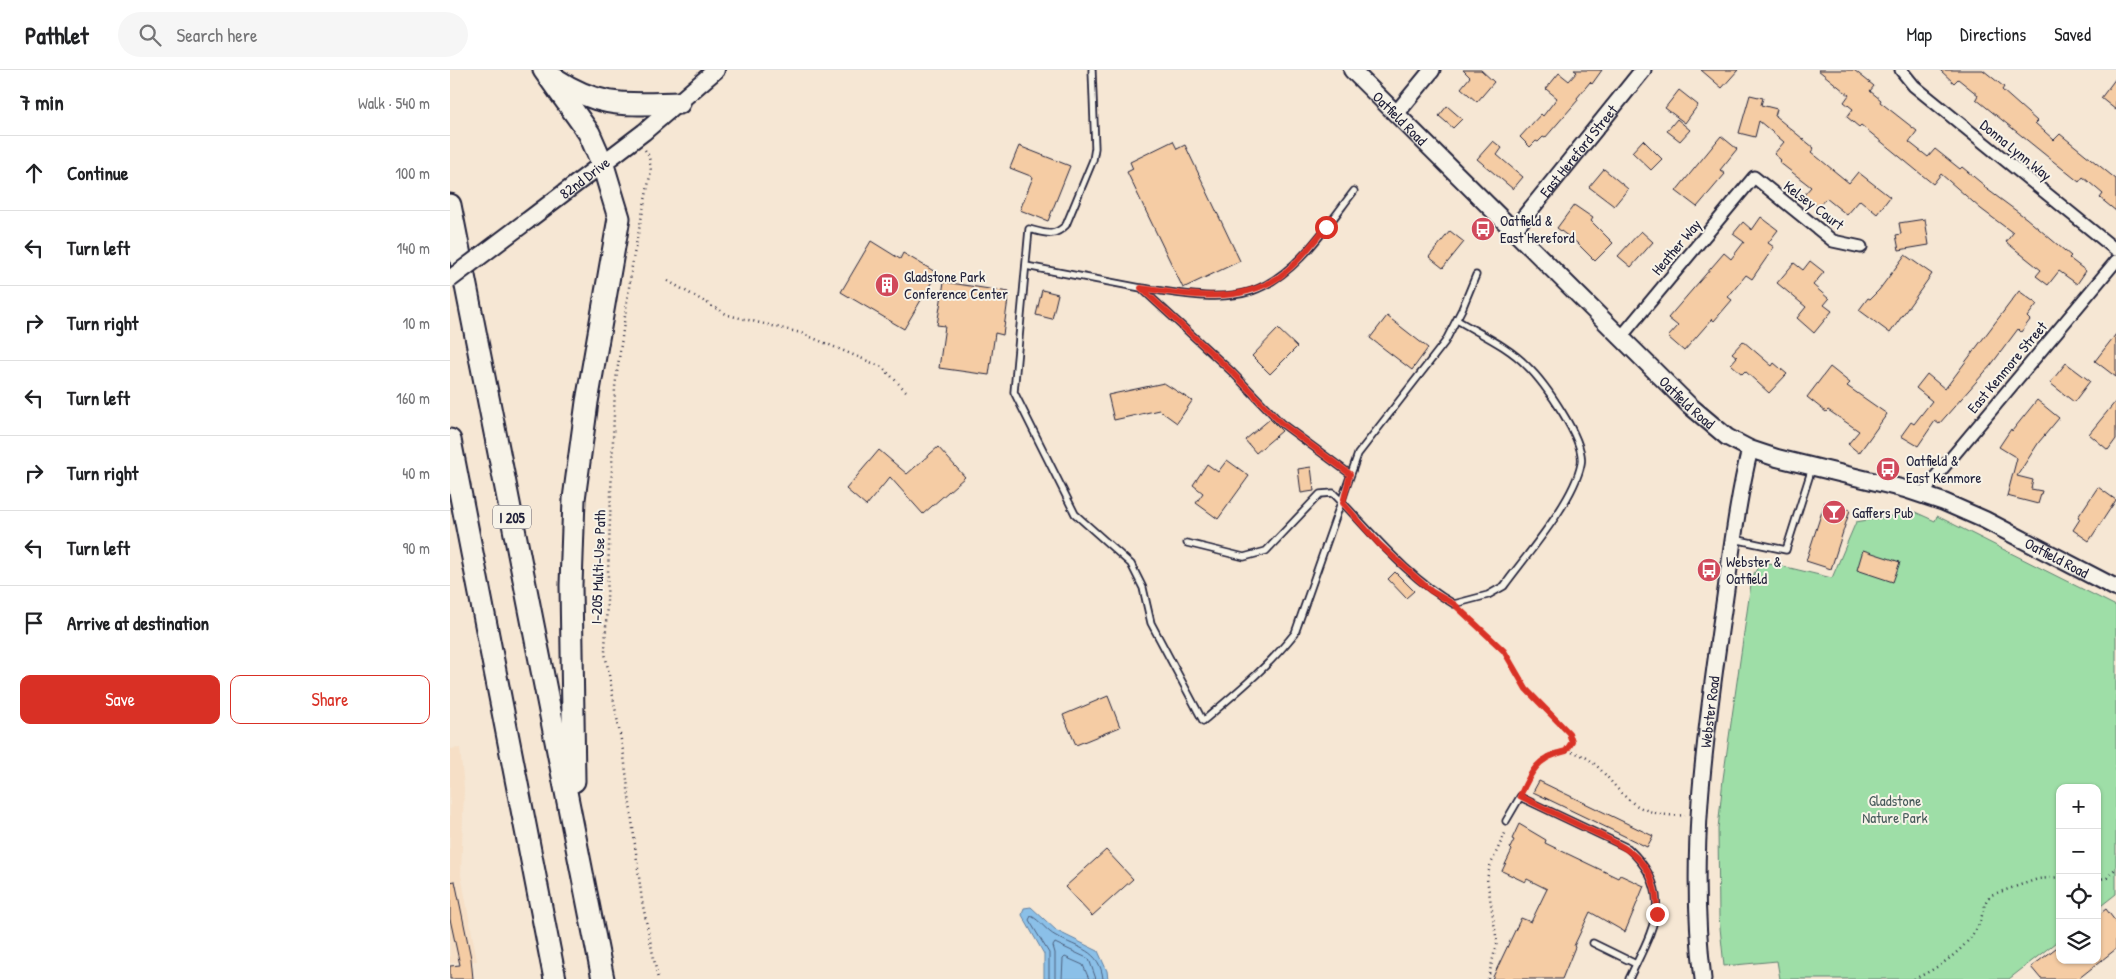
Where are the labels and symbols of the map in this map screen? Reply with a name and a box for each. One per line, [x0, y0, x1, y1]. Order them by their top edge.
street label: Oatfield Road [1368, 86, 1432, 150]
street label: East Hereford Street [1534, 99, 1622, 201]
street label: Donna Lynn Way [1976, 115, 2056, 185]
street label: 82nd Drive [555, 152, 614, 203]
street label: Kelsey Court [1780, 175, 1849, 235]
place label: Oatfield & East Hereford [1500, 210, 1575, 248]
street label: Heather Way [1646, 215, 1706, 279]
route start [1315, 216, 1338, 239]
bus stop icon: Oatfield & East Hereford [1470, 216, 1496, 242]
place label: Gladstone Park Conference Center [904, 266, 1008, 304]
building icon: Gladstone Park Conference Center [874, 272, 900, 298]
street label: East Kenmore Street [1962, 316, 2052, 417]
street label: Oatfield Road [1655, 371, 1720, 433]
place label: Oatfield & East Kenmore [1906, 450, 1982, 488]
bus stop icon: Oatfield & East Kenmore [1875, 456, 1901, 482]
bar icon: Gaffers Pub [1821, 499, 1847, 525]
place label: Gaffers Pub [1852, 502, 1913, 523]
road number: I 205 [493, 506, 531, 528]
street label: I-205 Multi-Use Path [586, 509, 610, 625]
street label: Oatfield Road [2021, 532, 2093, 583]
place label: Webster & Oatfield [1726, 551, 1782, 589]
bus stop icon: Webster & Oatfield [1696, 557, 1722, 583]
street label: Webster Road [1694, 675, 1724, 749]
park label: Gladstone Nature Park [1862, 790, 1928, 828]
route end [1646, 903, 1669, 926]

